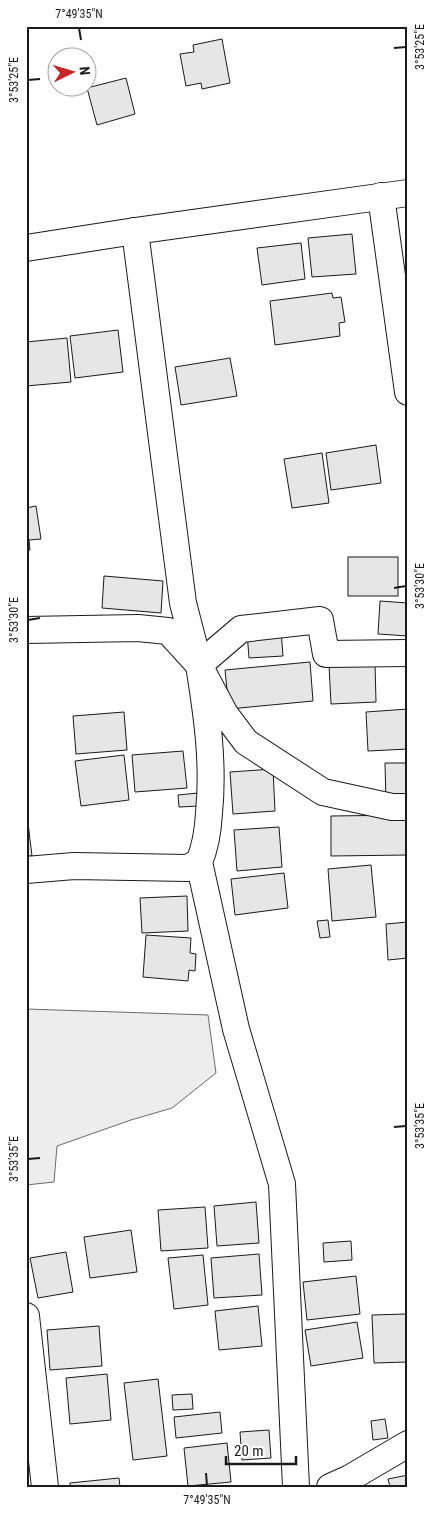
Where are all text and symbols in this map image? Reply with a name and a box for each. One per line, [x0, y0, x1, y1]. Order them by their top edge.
text: 7°49'35"N [55, 7, 103, 21]
text: 3°53'25"E [413, 24, 427, 70]
north arrow [48, 48, 98, 98]
text: 3°53'25"E [7, 57, 21, 103]
text: N [77, 66, 93, 76]
text: 3°53'30"E [413, 563, 427, 609]
text: 3°53'30"E [7, 597, 21, 643]
text: 3°53'35"E [413, 1103, 427, 1149]
text: 3°53'35"E [7, 1136, 21, 1182]
scale bar [226, 1433, 296, 1465]
text: 20 m [234, 1442, 264, 1460]
text: 7°49'35"N [183, 1493, 231, 1507]

